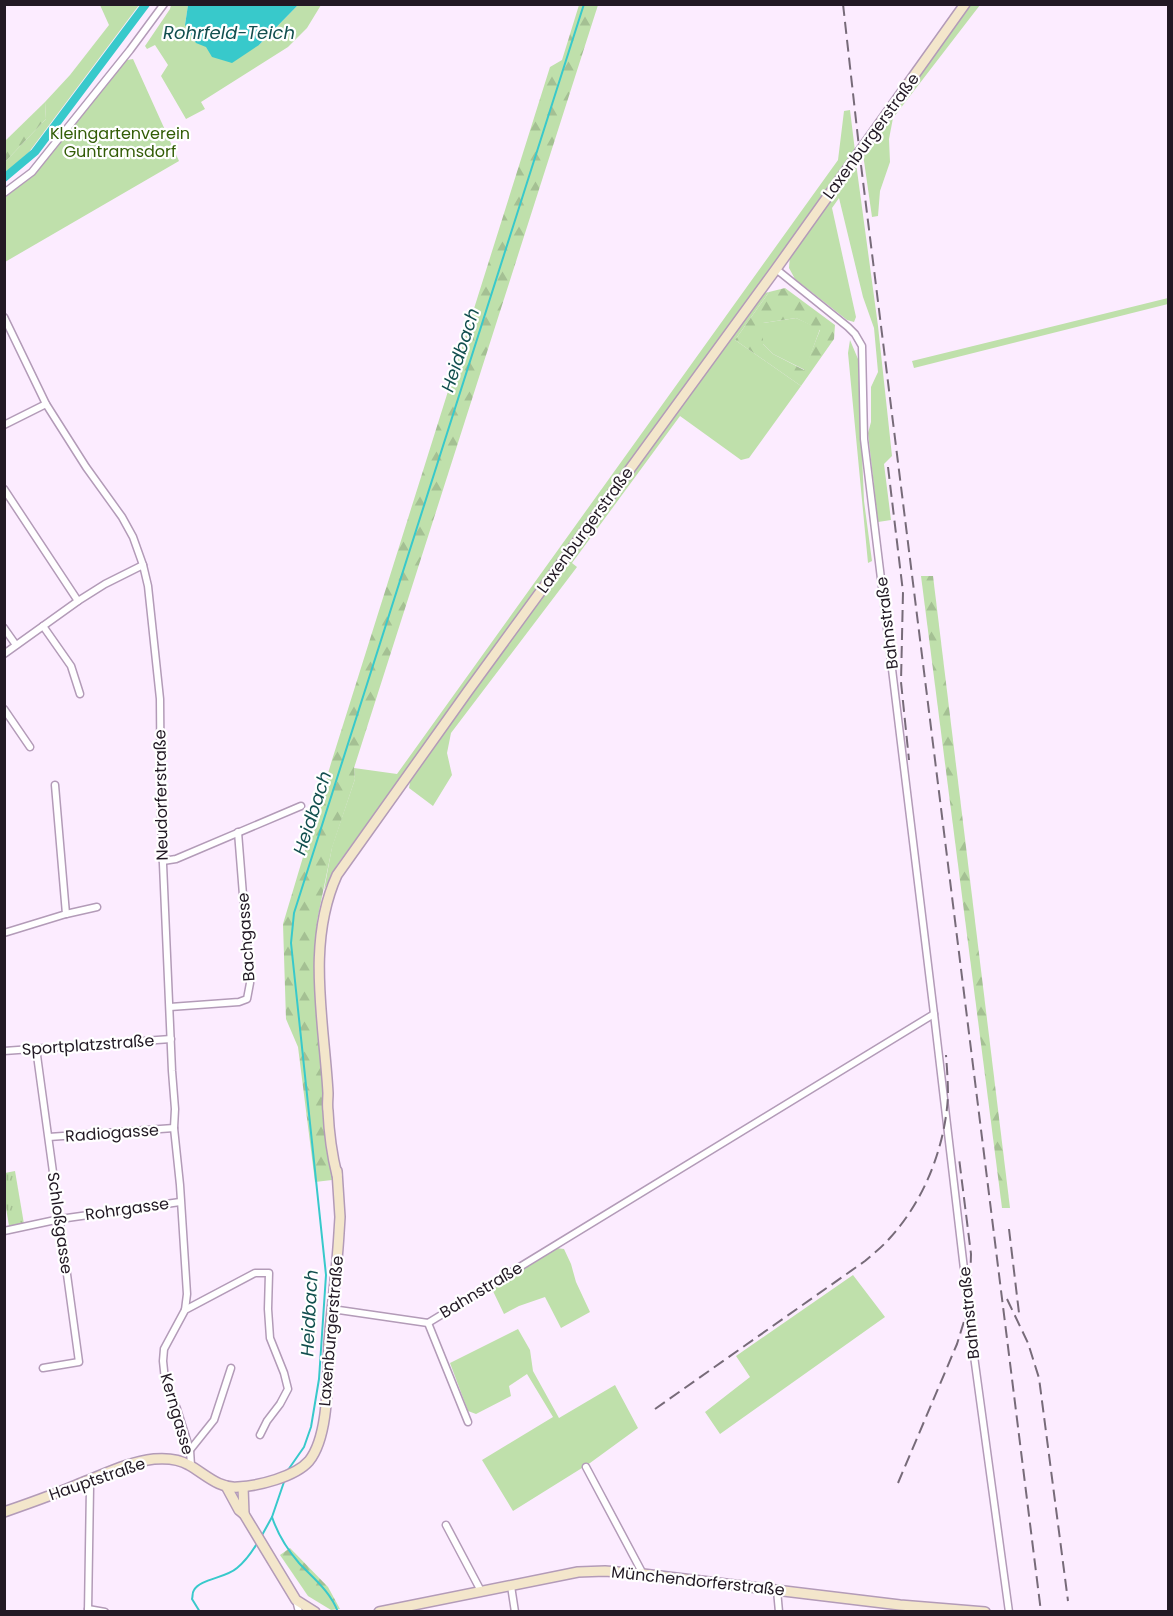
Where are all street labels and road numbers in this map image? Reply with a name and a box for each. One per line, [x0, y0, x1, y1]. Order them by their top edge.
street label: Laxenburgerstraße [817, 68, 925, 204]
street label: Laxenburgerstraße [531, 462, 639, 598]
street label: Bahnstraße [870, 575, 904, 671]
street label: Neudorferstraße [148, 729, 174, 861]
street label: Bachgasse [231, 892, 261, 982]
street label: Sportplatzstraße [21, 1029, 155, 1061]
street label: Radiogasse [64, 1118, 160, 1148]
street label: Schloßgasse [41, 1171, 79, 1276]
street label: Rohrgasse [84, 1192, 170, 1226]
street label: Laxenburgerstraße [313, 1255, 349, 1407]
street label: Bahnstraße [435, 1256, 527, 1324]
street label: Bahnstraße [953, 1266, 985, 1360]
street label: Kerngasse [154, 1370, 200, 1458]
street label: Hauptstraße [46, 1452, 148, 1506]
street label: Münchendorferstraße [610, 1560, 786, 1602]

